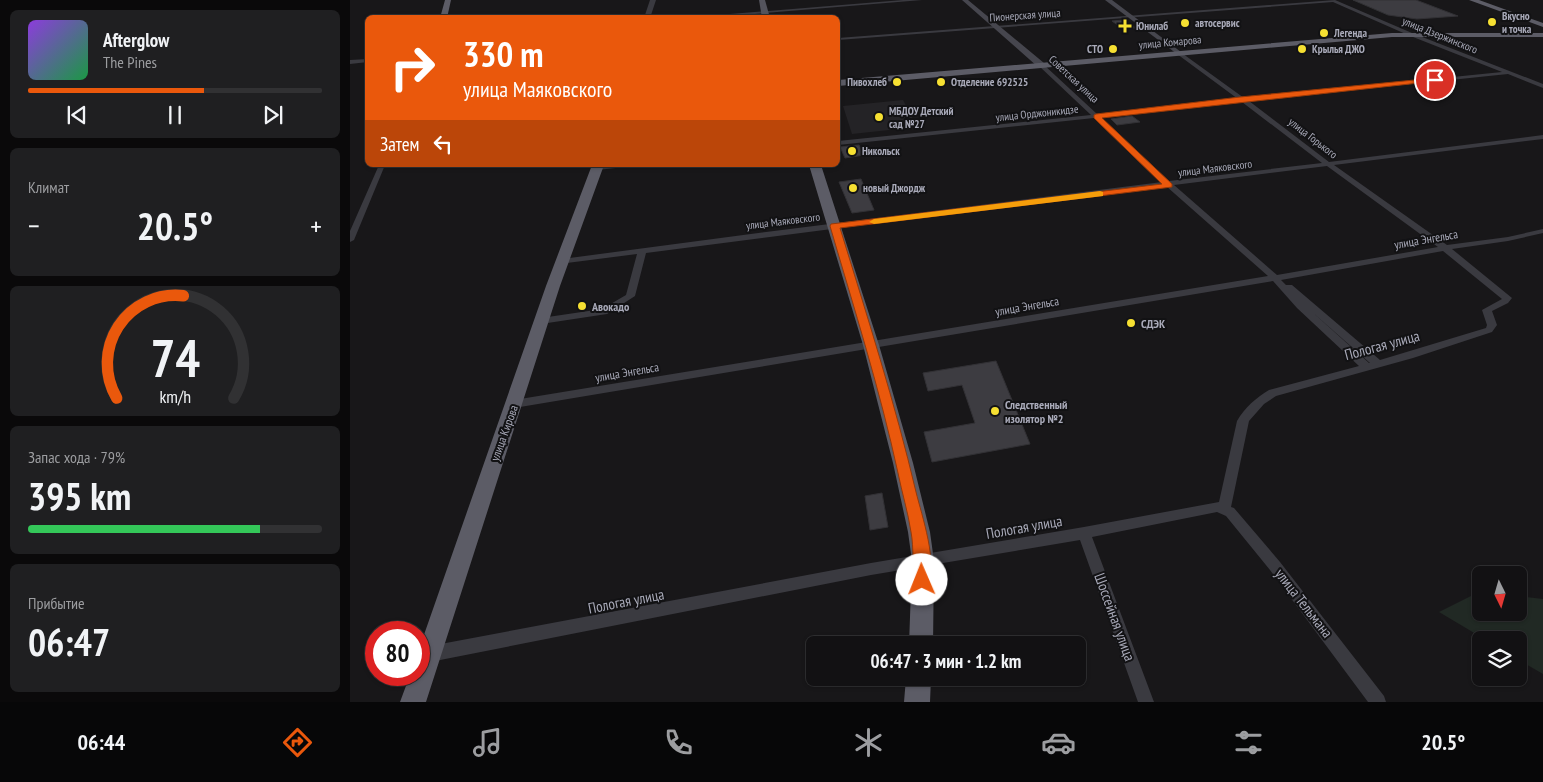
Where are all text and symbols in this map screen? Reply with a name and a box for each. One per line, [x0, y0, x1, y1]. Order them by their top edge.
street label: Пионерская улица [989, 6, 1061, 24]
place label: Вкусно и точка [1502, 9, 1532, 36]
street label: улица Дзержинского [1400, 14, 1480, 57]
place label: автосервис [1195, 16, 1240, 30]
marker: Вкусно и точка [1486, 16, 1498, 28]
marker: автосервис [1179, 17, 1191, 29]
marker: Юнилаб [1118, 19, 1132, 33]
place label: Юнилаб [1136, 19, 1168, 33]
place label: Легенда [1333, 26, 1368, 40]
marker: Легенда [1318, 27, 1330, 39]
text: Afterglow [103, 28, 169, 52]
text: 330 m [463, 31, 544, 77]
street label: улица Комарова [1138, 32, 1202, 52]
icon: right [380, 35, 445, 100]
place label: СТО [1087, 42, 1103, 56]
place label: Крылья ДЖО [1312, 42, 1365, 56]
marker: СТО [1107, 43, 1119, 55]
marker: Крылья ДЖО [1296, 43, 1308, 55]
text: The Pines [103, 52, 157, 72]
street label: Советская улица [1046, 52, 1102, 106]
pin [1414, 59, 1456, 101]
icon: arrive [1421, 66, 1449, 94]
text: улица Маяковского [463, 75, 612, 103]
place label: Пивохлеб [847, 75, 887, 89]
place label: Отделение 692525 [951, 75, 1028, 89]
marker: Пивохлеб [891, 76, 903, 88]
marker: Отделение 692525 [935, 76, 947, 88]
icon: previous [63, 101, 91, 129]
icon: pause [161, 101, 189, 129]
icon: next [259, 101, 287, 129]
street label: улица Орджоникидзе [995, 102, 1079, 124]
place label: МБДОУ Детский сад №27 [889, 104, 953, 131]
marker: МБДОУ Детский сад №27 [873, 111, 885, 123]
street label: улица Горького [1286, 115, 1340, 162]
icon: left [429, 130, 457, 158]
text: Затем [380, 132, 419, 156]
place label: Никольск [862, 144, 900, 158]
marker: Никольск [846, 145, 858, 157]
street label: улица Маяковского [1177, 156, 1253, 179]
text: Климат [28, 177, 69, 197]
place label: новый Джордж [863, 181, 926, 195]
marker: новый Джордж [847, 182, 859, 194]
text: 20.5° [137, 201, 213, 250]
text: − [28, 207, 40, 244]
text: + [310, 207, 322, 244]
street label: улица Маяковского [745, 209, 821, 232]
street label: улица Энгельса [1393, 226, 1459, 252]
street label: улица Энгельса [994, 293, 1060, 319]
place label: Авокадо [591, 299, 630, 314]
marker: Авокадо [576, 300, 588, 312]
place label: СДЭК [1141, 316, 1166, 331]
marker: СДЭК [1125, 317, 1137, 329]
text: 74 [150, 324, 200, 391]
street label: Пологая улица [1342, 326, 1422, 364]
street label: улица Энгельса [594, 359, 660, 385]
text: km/h [159, 385, 191, 408]
place label: Следственный изолятор №2 [1005, 397, 1067, 426]
street label: улица Кирова [487, 403, 521, 463]
marker: Следственный изолятор №2 [989, 405, 1001, 417]
text: Запас хода · 79% [28, 447, 125, 467]
text: 395 km [28, 471, 131, 520]
street label: Пологая улица [984, 511, 1064, 543]
position arrow [895, 553, 947, 605]
street label: улица Тельмана [1271, 565, 1337, 641]
north arrow [1472, 566, 1528, 621]
map controls [1472, 566, 1527, 686]
street label: Шоссейная улица [1090, 570, 1140, 664]
street label: Пологая улица [586, 584, 666, 618]
text: Прибытие [28, 593, 85, 613]
text: 06:47 [28, 617, 110, 666]
speed limit sign: 80 [365, 621, 430, 686]
button: layers [1472, 631, 1527, 686]
text: 06:47 · 3 мин · 1.2 km [871, 649, 1021, 673]
icon: directions [280, 725, 315, 760]
icon: music [470, 725, 505, 760]
icon: phone [661, 725, 696, 760]
icon: climate [851, 725, 886, 760]
icon: car [1041, 725, 1076, 760]
icon: filters [1231, 725, 1266, 760]
text: 06:44 [78, 728, 125, 756]
text: 20.5° [1421, 728, 1465, 756]

